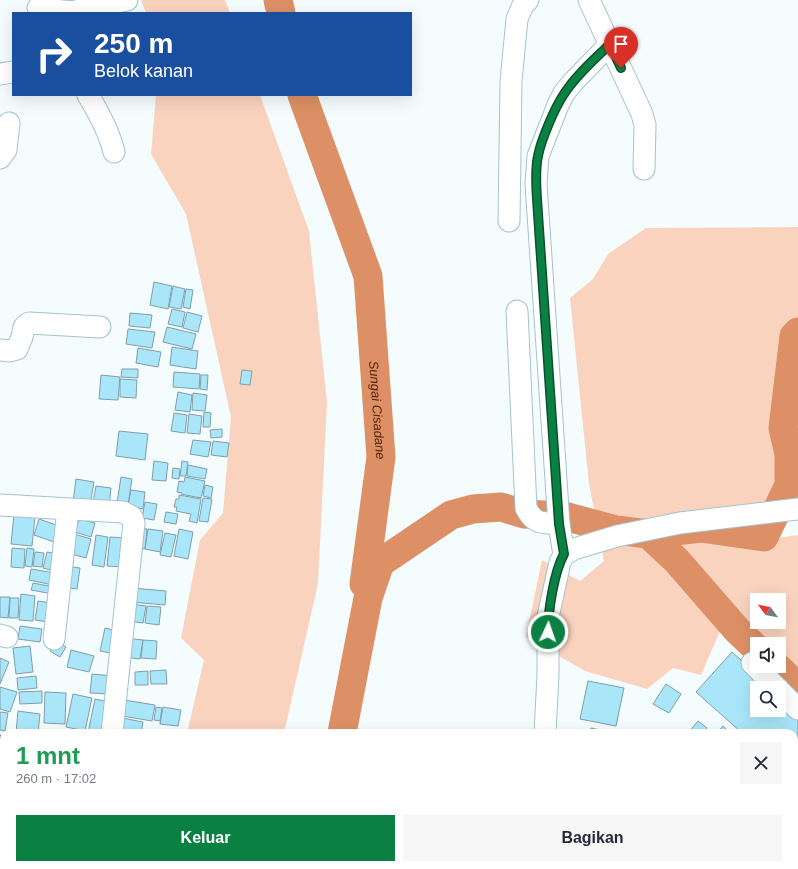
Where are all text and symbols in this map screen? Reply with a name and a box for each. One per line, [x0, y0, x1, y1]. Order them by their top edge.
pin [604, 27, 638, 68]
icon: right [28, 28, 80, 80]
text: 250 m [94, 28, 173, 59]
icon: arrive [610, 33, 632, 55]
text: Belok kanan [94, 61, 193, 81]
water label: Sungai Cisadane [366, 360, 388, 460]
north arrow [750, 593, 786, 629]
map controls [750, 593, 786, 717]
position arrow [527, 611, 569, 653]
button: sound [750, 637, 786, 673]
button: search [750, 681, 786, 717]
text: 1 mnt [16, 742, 80, 769]
button: close [740, 742, 782, 784]
text: 260 m · 17:02 [16, 771, 96, 786]
button: Keluar [16, 815, 395, 861]
button: Bagikan [403, 815, 782, 861]

